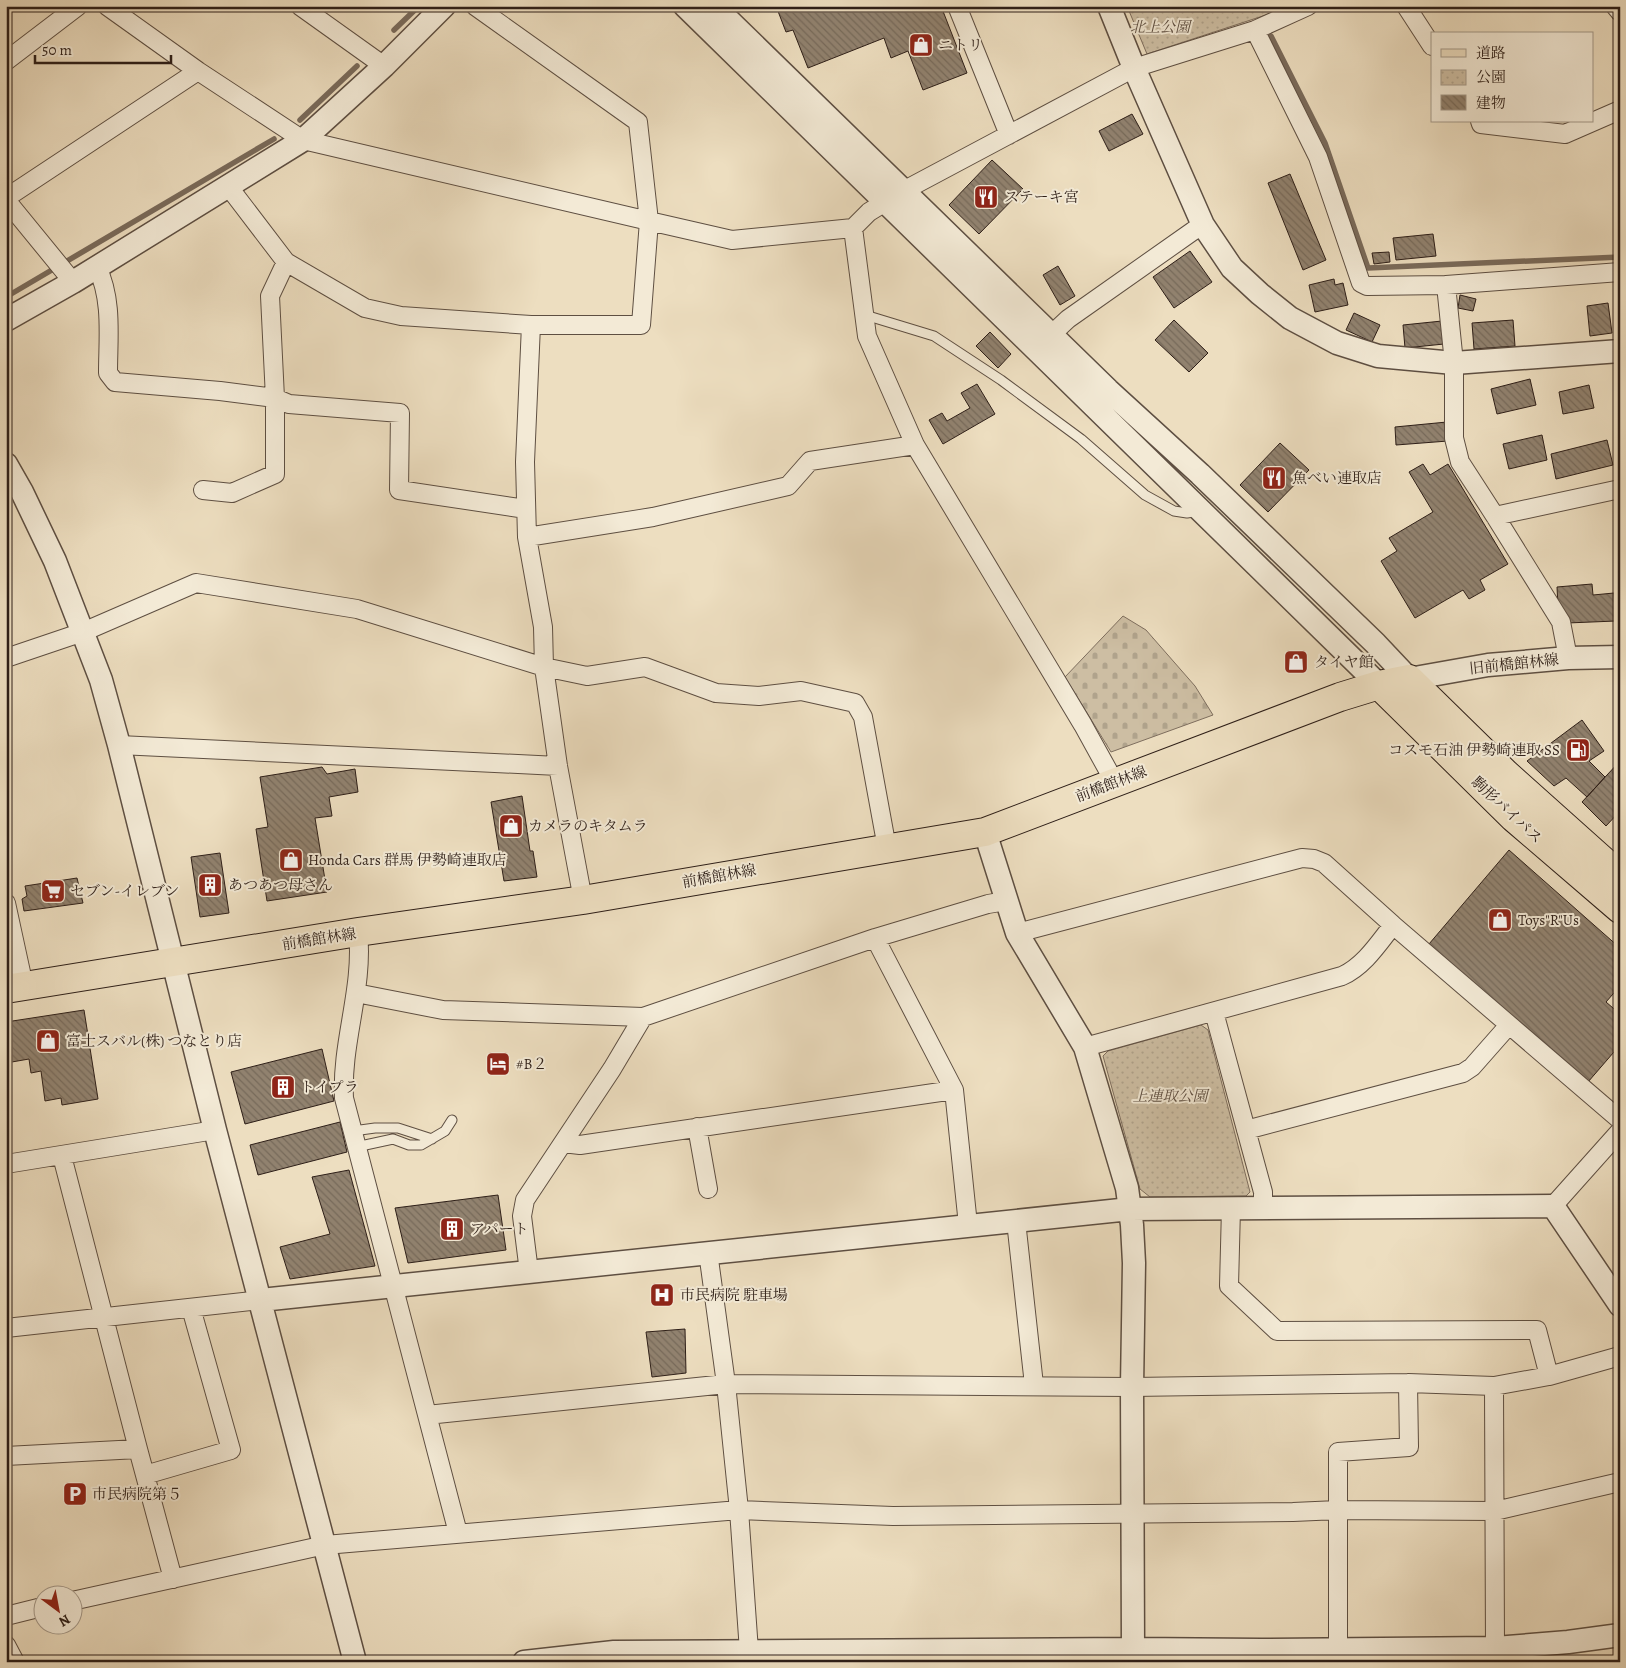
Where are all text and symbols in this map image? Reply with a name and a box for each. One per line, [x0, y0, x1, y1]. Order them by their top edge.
park label: 北上公園 [1130, 17, 1193, 37]
scale bar [35, 32, 171, 64]
shop icon: ニトリ [908, 32, 934, 58]
legend [1431, 32, 1594, 122]
place label: ニトリ [938, 35, 983, 55]
text: 50 m [42, 40, 72, 60]
text: 道路 [1476, 43, 1506, 63]
text: 公園 [1476, 67, 1506, 87]
text: 建物 [1476, 93, 1506, 113]
restaurant icon: ステーキ宮 [973, 184, 999, 210]
place label: ステーキ宮 [1004, 187, 1079, 207]
restaurant icon: 魚べい連取店 [1261, 465, 1287, 491]
place label: 魚べい連取店 [1292, 468, 1382, 488]
shop icon: タイヤ館 [1283, 649, 1309, 675]
street label: 旧前橋館林線 [1468, 649, 1560, 679]
place label: タイヤ館 [1314, 652, 1374, 672]
fuel station icon: コスモ石油 伊勢崎連取 SS [1565, 737, 1591, 763]
place label: コスモ石油 伊勢崎連取 SS [1388, 740, 1560, 760]
street label: 前橋館林線 [1072, 761, 1150, 807]
street label: 駒形バイパス [1467, 772, 1547, 848]
shop icon: カメラのキタムラ [498, 813, 524, 839]
place label: カメラのキタムラ [528, 816, 648, 836]
shop icon: Honda Cars 群馬 伊勢崎連取店 [278, 847, 304, 873]
place label: Honda Cars 群馬 伊勢崎連取店 [308, 850, 507, 870]
street label: 前橋館林線 [680, 860, 758, 892]
building icon: あつあつ母さん [197, 872, 223, 898]
place label: あつあつ母さん [228, 875, 333, 895]
supermarket icon: セブン-イレブン [40, 878, 66, 904]
place label: セブン-イレブン [70, 881, 180, 901]
shop icon: Toys"R"Us [1487, 907, 1513, 933]
place label: Toys"R"Us [1518, 910, 1579, 930]
street label: 前橋館林線 [280, 923, 358, 955]
shop icon: 富士スバル(株) つなとり店 [35, 1028, 61, 1054]
place label: 富士スバル(株) つなとり店 [66, 1031, 242, 1051]
hotel icon: #B２ [485, 1051, 511, 1077]
place label: #B２ [516, 1054, 547, 1074]
building icon: トイプラ [270, 1074, 296, 1100]
place label: トイプラ [300, 1077, 359, 1097]
park label: 上連取公園 [1132, 1086, 1210, 1106]
building icon: アパート [439, 1216, 465, 1242]
place label: アパート [470, 1219, 529, 1239]
hospital icon: 市民病院 駐車場 [649, 1282, 675, 1308]
place label: 市民病院 駐車場 [680, 1285, 788, 1305]
parking icon: 市民病院第５ [62, 1481, 88, 1507]
place label: 市民病院第５ [92, 1484, 182, 1504]
north arrow [32, 1586, 82, 1636]
text: N [55, 1610, 74, 1631]

